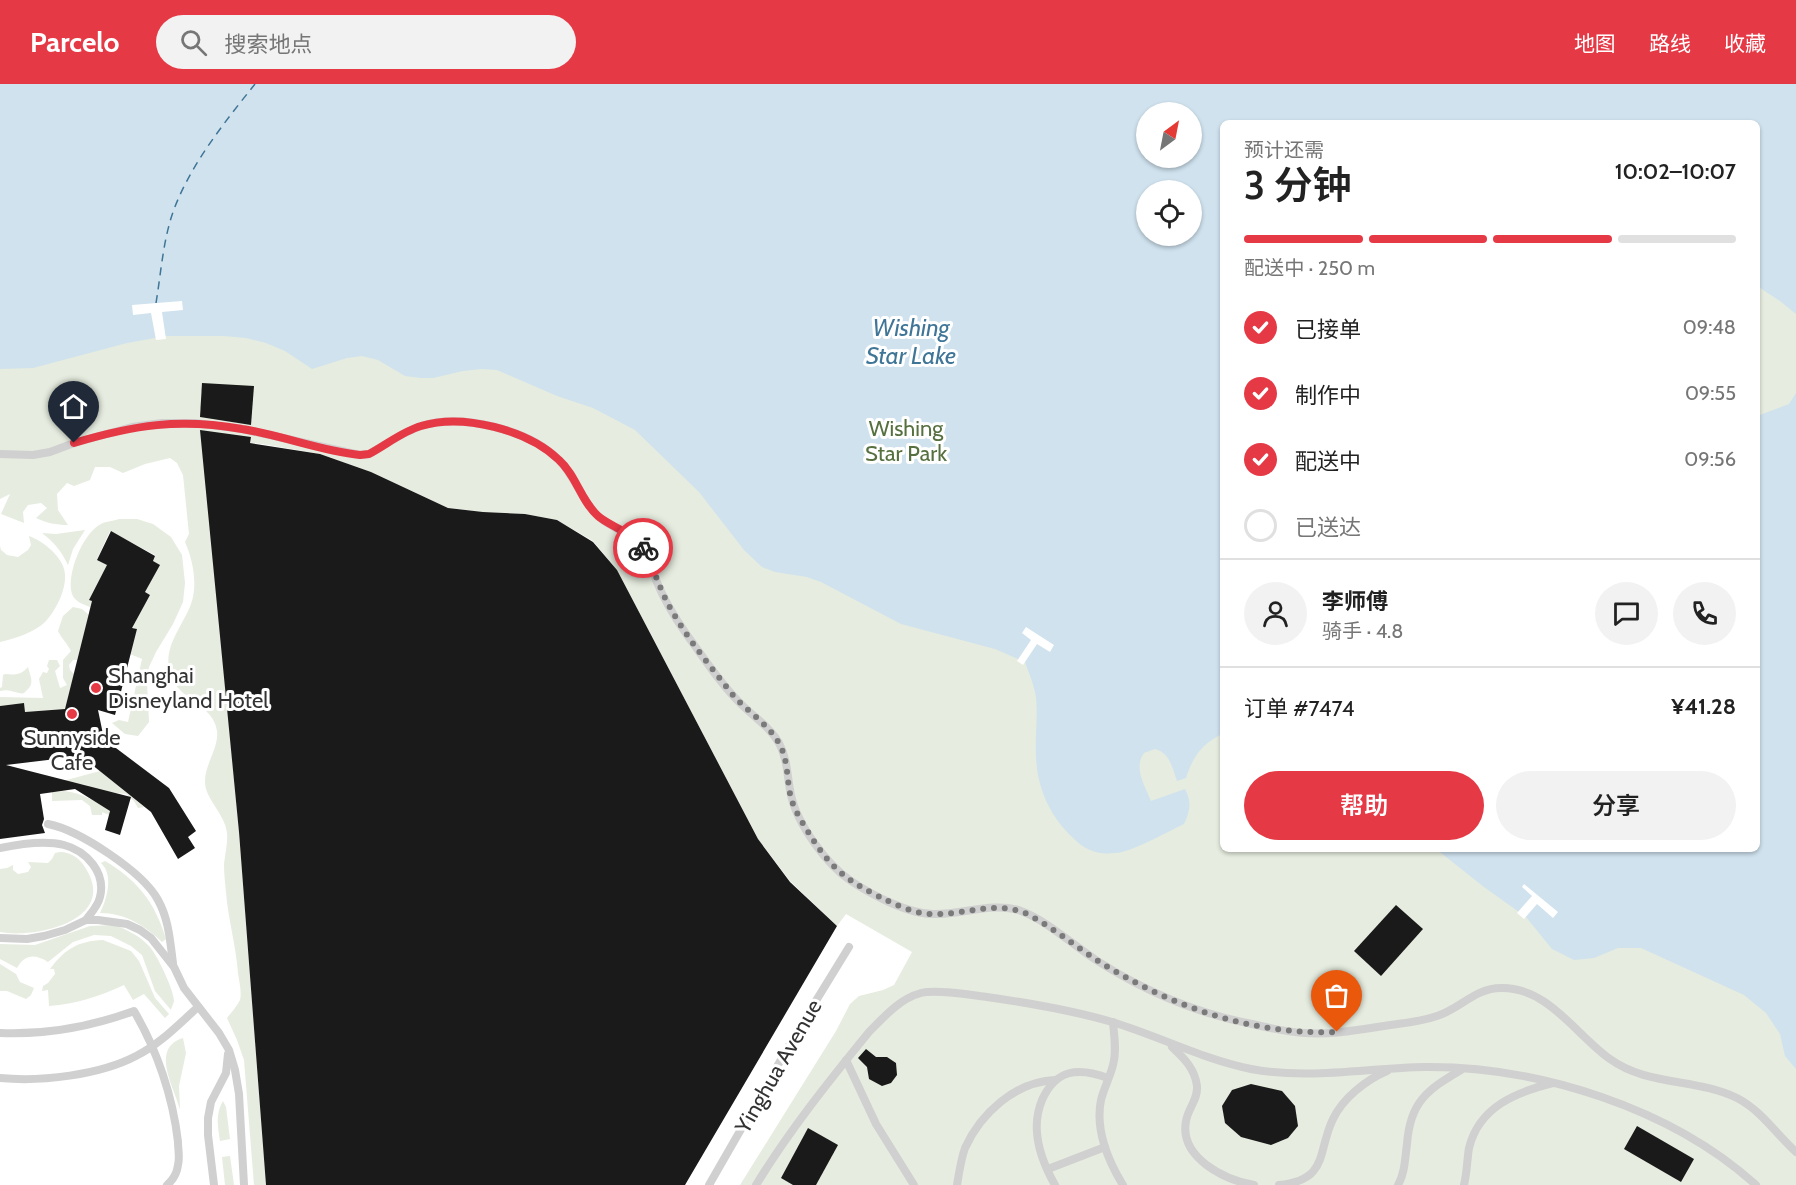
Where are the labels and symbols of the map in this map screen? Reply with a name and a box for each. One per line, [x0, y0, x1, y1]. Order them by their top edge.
north arrow [1136, 102, 1202, 168]
water label: Wishing Star Lake [866, 313, 956, 370]
pin [48, 381, 99, 443]
park label: Wishing Star Park [865, 415, 947, 467]
courier [613, 518, 673, 578]
place label: Shanghai Disneyland Hotel [108, 662, 269, 714]
marker: Shanghai Disneyland Hotel [89, 681, 103, 695]
marker: Sunnyside Cafe [65, 707, 79, 721]
place label: Sunnyside Cafe [24, 724, 120, 776]
pin [1311, 970, 1362, 1032]
street label: Yinghua Avenue [729, 995, 828, 1139]

